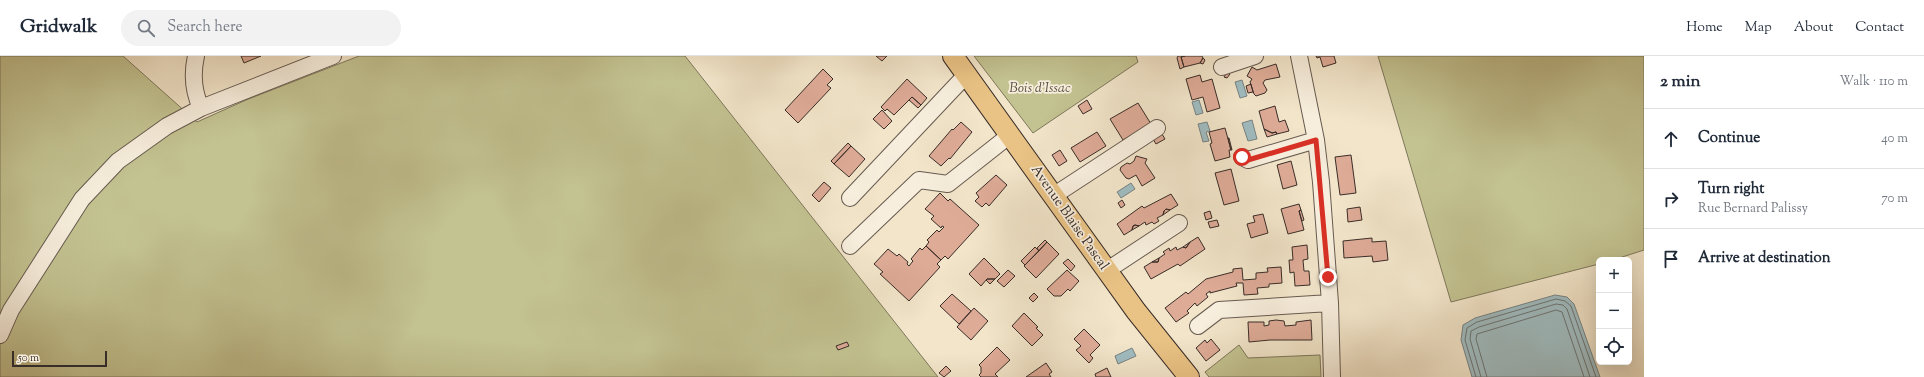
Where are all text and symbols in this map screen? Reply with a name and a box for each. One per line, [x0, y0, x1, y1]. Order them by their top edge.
search box [121, 10, 401, 46]
text: Gridwalk [20, 14, 97, 41]
icon: search [135, 17, 157, 39]
text: Search here [167, 17, 243, 38]
text: Home [1686, 18, 1723, 38]
text: Map [1745, 18, 1772, 38]
text: About [1794, 18, 1833, 38]
text: Contact [1855, 18, 1904, 38]
text: 2 min [1660, 70, 1701, 94]
text: Walk · 110 m [1840, 73, 1908, 91]
park label: Bois d'Issac [1009, 79, 1071, 99]
icon: ahead [1660, 128, 1682, 150]
text: Continue [1698, 128, 1760, 149]
text: 40 m [1881, 130, 1908, 148]
route start [1233, 148, 1251, 166]
street label: Avenue Blaise Pascal [1025, 161, 1113, 275]
text: Turn right [1698, 179, 1764, 200]
icon: right [1660, 188, 1682, 210]
text: 70 m [1881, 190, 1908, 208]
text: Rue Bernard Palissy [1698, 200, 1808, 218]
icon: arrive [1660, 248, 1682, 270]
text: Arrive at destination [1698, 248, 1831, 269]
map controls [1596, 257, 1632, 365]
button: + [1596, 257, 1632, 293]
route end [1319, 268, 1337, 286]
button: − [1596, 293, 1632, 329]
button: locate [1596, 329, 1632, 365]
scale bar [12, 349, 107, 368]
text: 50 m [18, 350, 39, 366]

